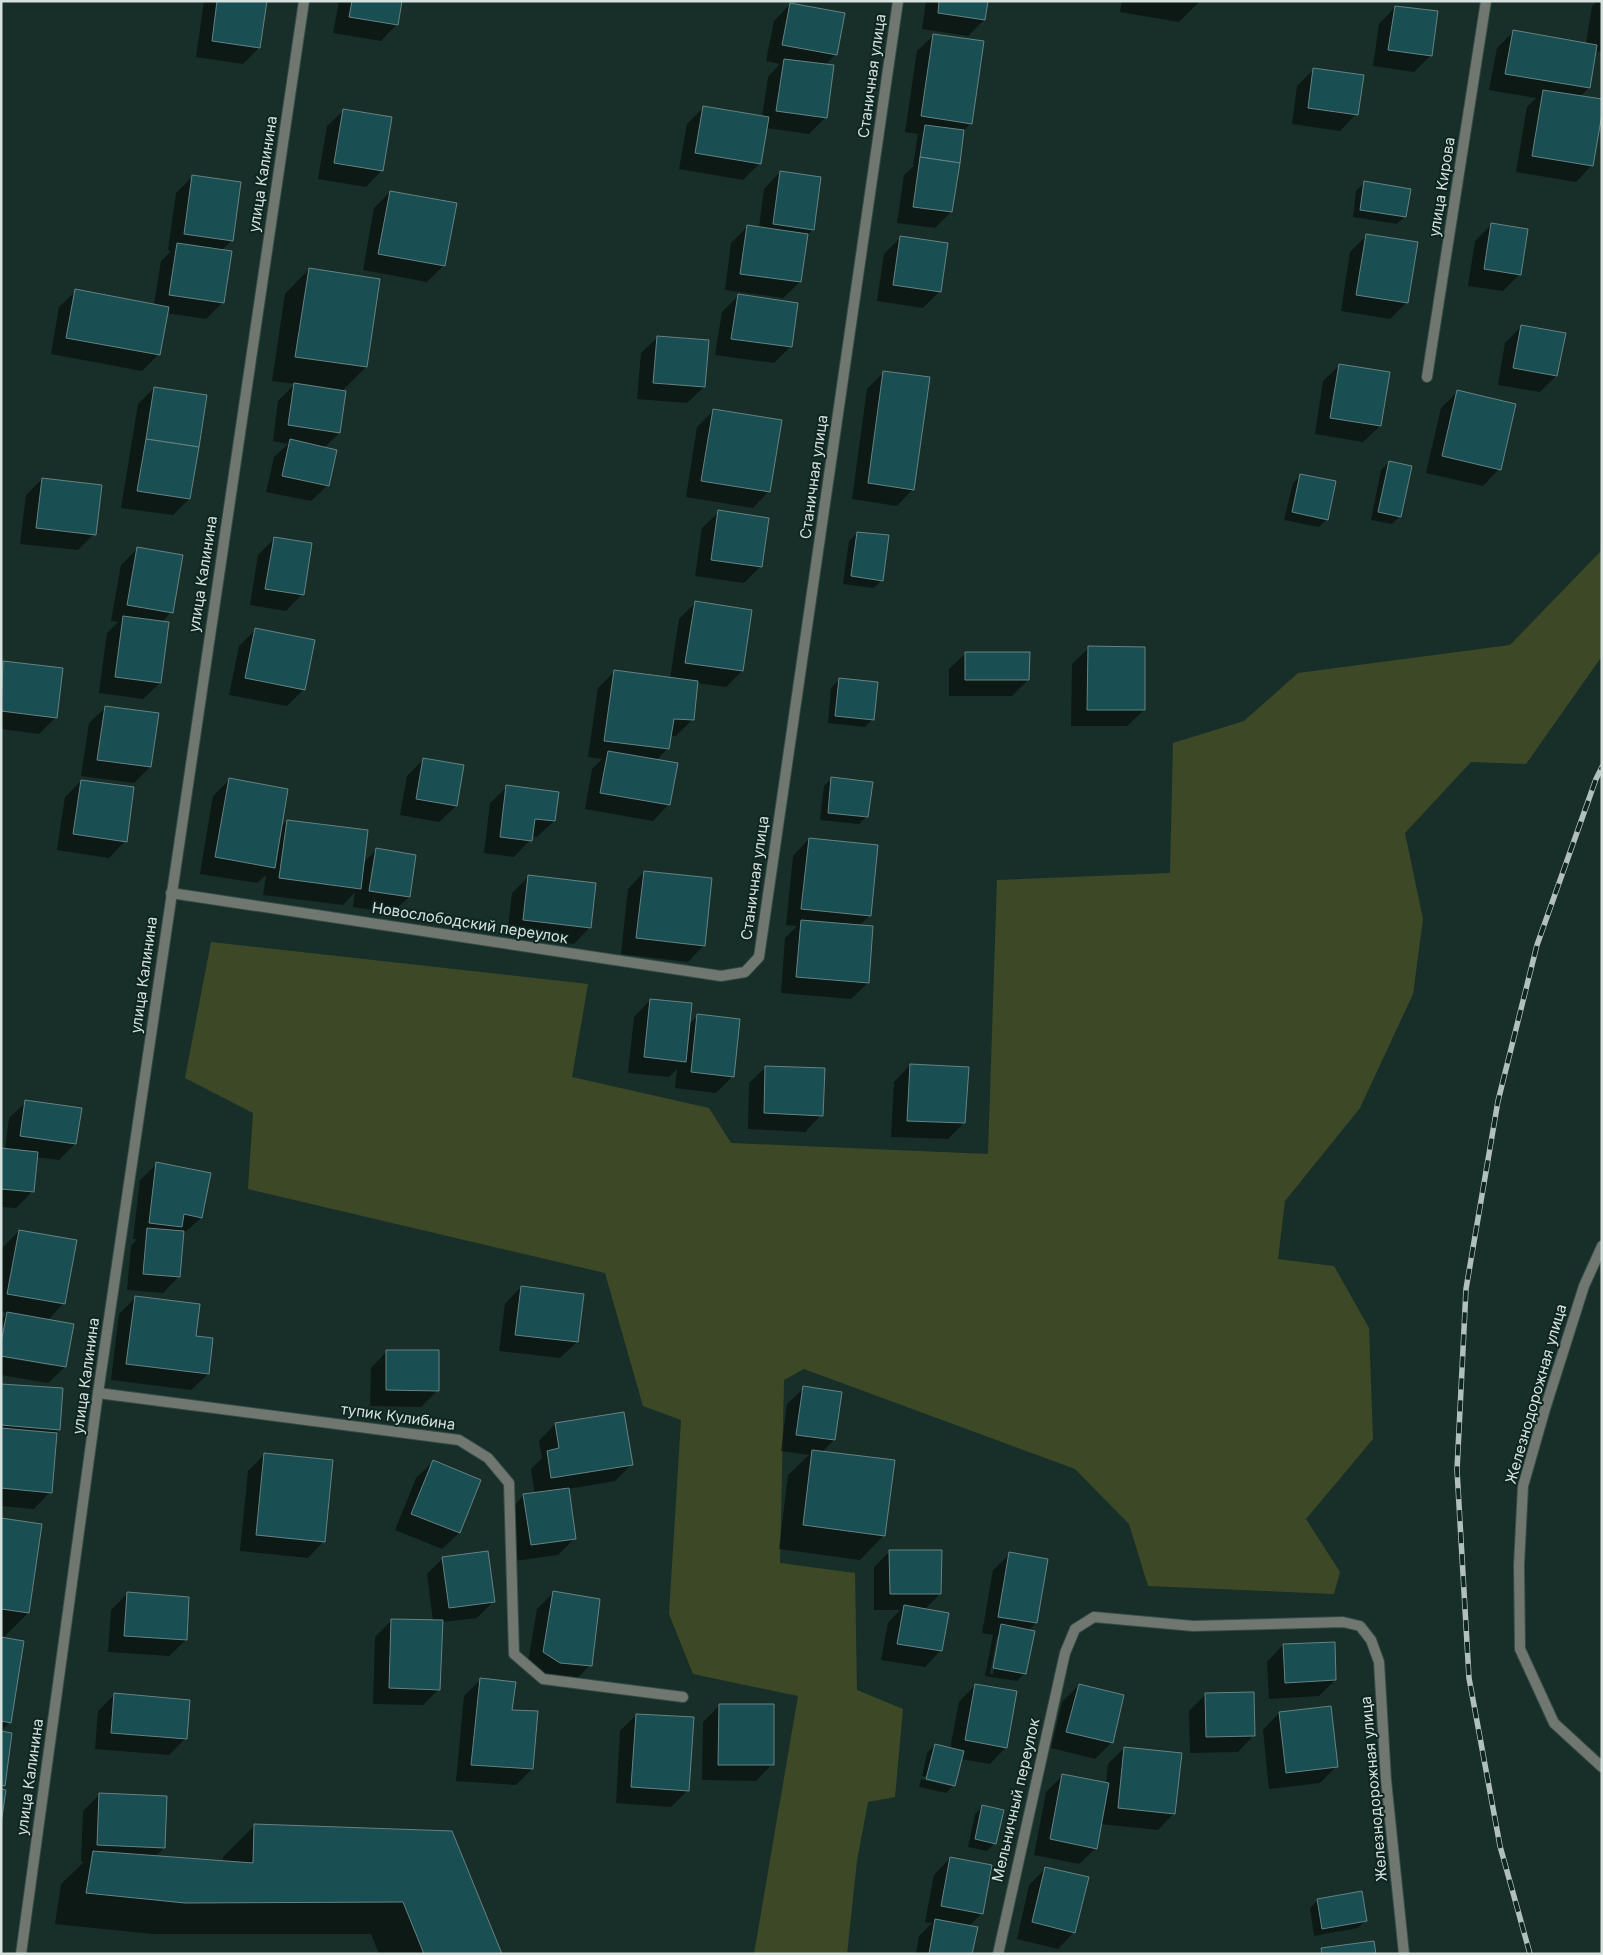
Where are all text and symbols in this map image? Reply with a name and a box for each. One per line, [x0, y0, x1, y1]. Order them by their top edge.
street label: Станичная улица [853, 13, 890, 139]
street label: улица Калинина [244, 114, 281, 234]
street label: улица Кирова [1424, 136, 1459, 238]
street label: Станичная улица [795, 414, 832, 540]
street label: улица Калинина [184, 514, 221, 634]
street label: Станичная улица [736, 815, 773, 941]
street label: Новослободский переулок [371, 898, 570, 947]
street label: улица Калинина [126, 915, 161, 1035]
street label: Железнодорожная улица [1501, 1302, 1570, 1486]
street label: улица Калинина [68, 1316, 103, 1436]
street label: тупик Кулибина [340, 1399, 457, 1434]
street label: Железнодорожная улица [1356, 1695, 1391, 1883]
street label: Мельничный переулок [987, 1716, 1044, 1884]
street label: улица Калинина [12, 1717, 47, 1837]

